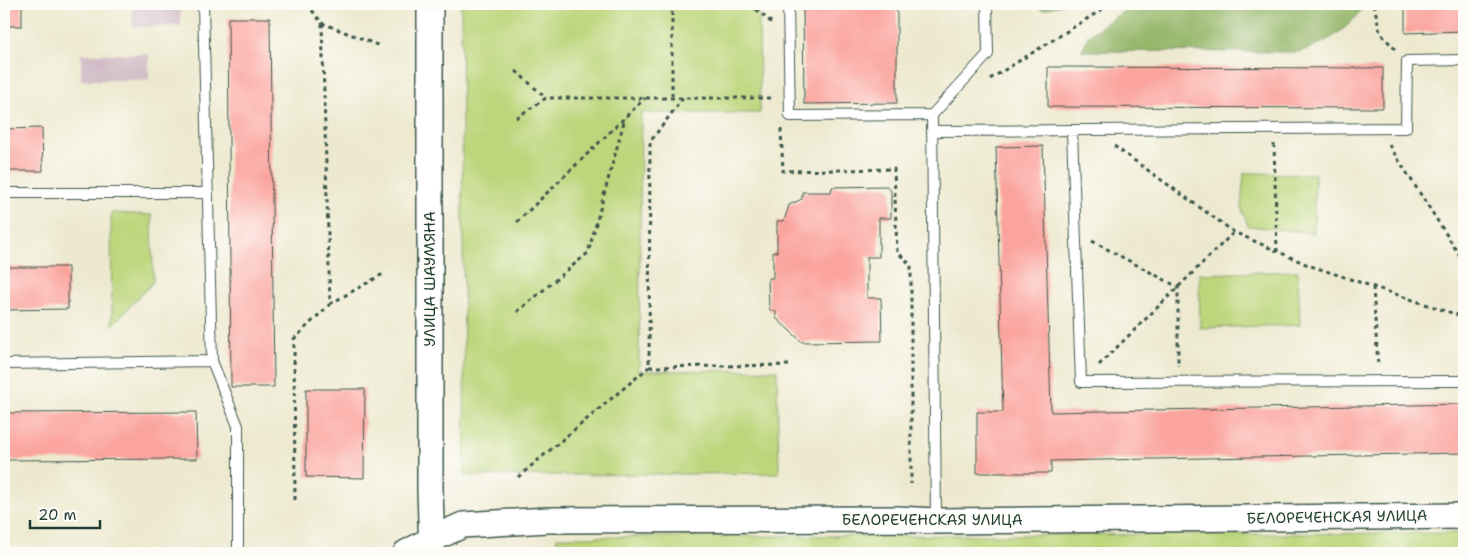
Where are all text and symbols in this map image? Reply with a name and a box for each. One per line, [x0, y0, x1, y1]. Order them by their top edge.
street label: УЛИЦА ШАУМЯНА [420, 211, 440, 347]
scale bar [30, 497, 100, 529]
text: 20 m [38, 505, 77, 525]
street label: БЕЛОРЕЧЕНСКАЯ УЛИЦА [1246, 505, 1428, 529]
street label: БЕЛОРЕЧЕНСКАЯ УЛИЦА [841, 510, 1023, 530]

